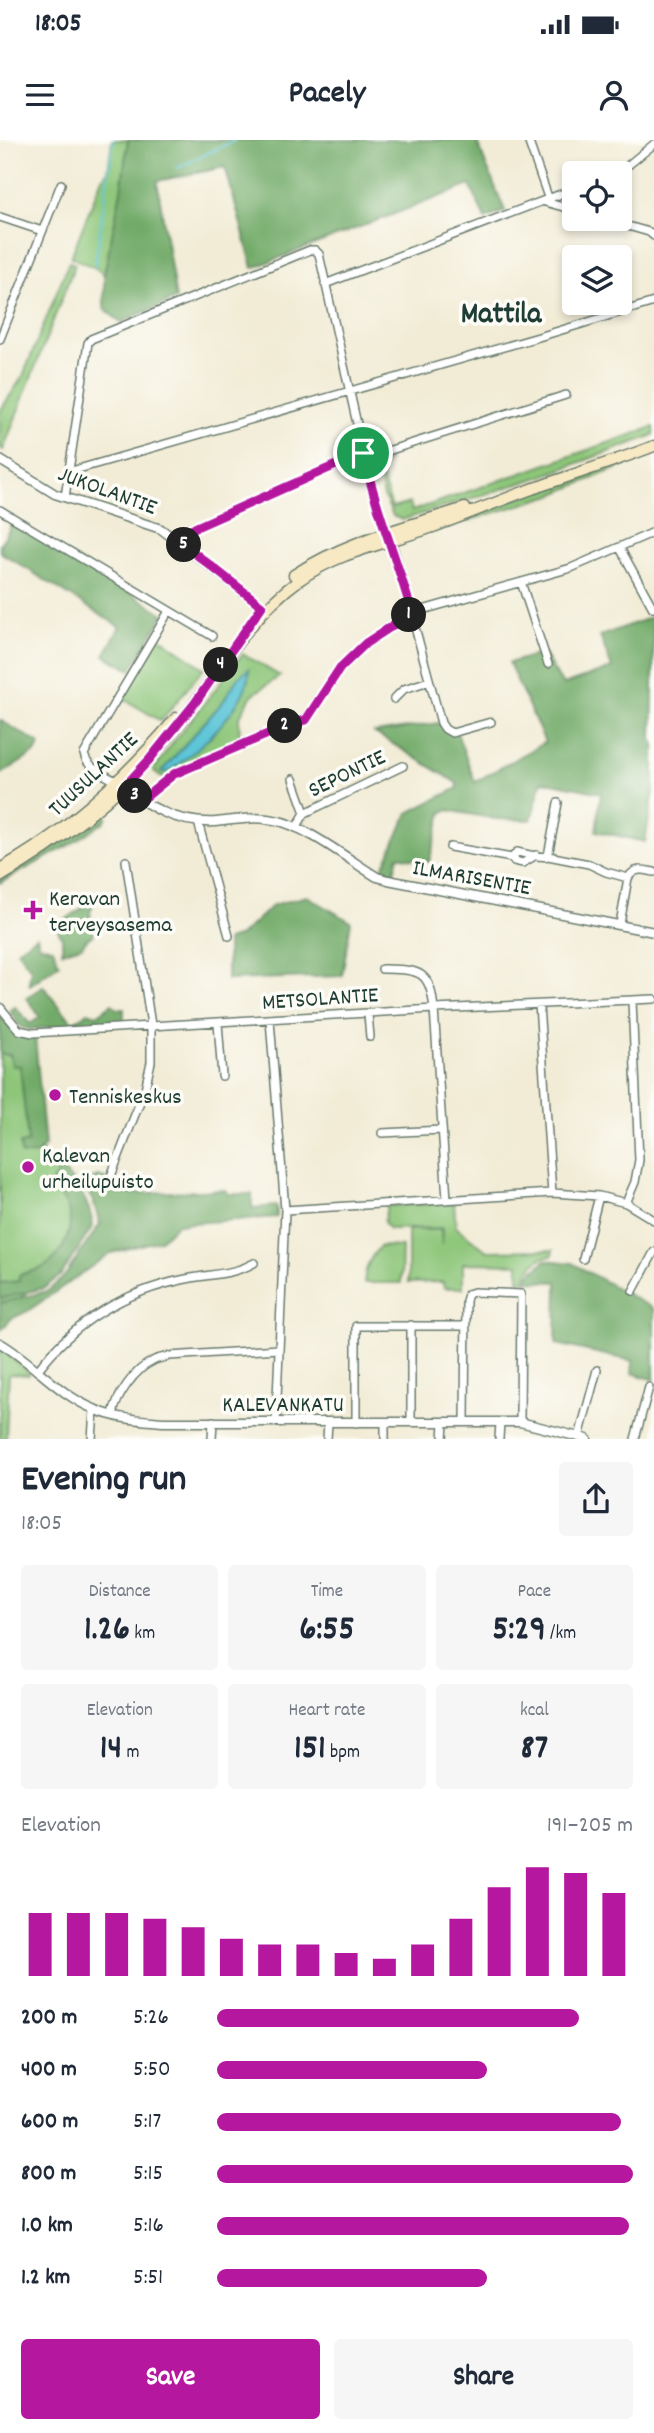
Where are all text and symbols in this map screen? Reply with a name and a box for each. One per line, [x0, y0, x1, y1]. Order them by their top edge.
text: 18:05 [35, 6, 82, 43]
text: Pacely [288, 72, 366, 118]
icon: menu [21, 76, 59, 114]
icon: person [595, 76, 633, 114]
map controls [562, 161, 632, 315]
button: locate [562, 161, 632, 231]
button: layers [562, 245, 632, 315]
district label: Mattila [461, 295, 542, 338]
pin [333, 423, 393, 483]
icon: arrive [344, 434, 382, 472]
street label: JUKOLANTIE [53, 459, 162, 526]
pin: 5 [166, 528, 202, 562]
text: 5 [179, 531, 188, 558]
pin: 1 [392, 598, 426, 632]
text: 1 [406, 601, 411, 628]
pin: 4 [204, 648, 238, 682]
text: 4 [217, 651, 224, 678]
pin: 2 [268, 708, 302, 744]
text: 2 [280, 712, 289, 739]
street label: TUUSULANTIE [42, 725, 147, 826]
street label: SEPONTIE [303, 742, 392, 808]
pin: 3 [118, 778, 152, 814]
text: 3 [130, 782, 139, 809]
street label: ILMARISENTIE [410, 853, 534, 906]
place label: Keravan terveysasema [49, 884, 173, 943]
marker: Keravan terveysasema [23, 900, 43, 920]
street label: METSOLANTIE [261, 980, 380, 1021]
place label: Tenniskeskus [69, 1082, 182, 1115]
marker: Tenniskeskus [47, 1087, 63, 1103]
place label: Kalevan urheilupuisto [42, 1141, 154, 1200]
marker: Kalevan urheilupuisto [20, 1159, 36, 1175]
street label: KALEVANKATU [222, 1390, 344, 1423]
text: Evening run [21, 1454, 186, 1509]
button: share [559, 1462, 633, 1536]
text: 18:05 [21, 1508, 62, 1541]
text: Distance [89, 1579, 151, 1606]
text: Time [311, 1579, 343, 1606]
text: Pace [518, 1579, 551, 1606]
text: 1.26 [84, 1606, 130, 1656]
text: 6:55 [299, 1606, 355, 1656]
text: 5:29 [492, 1606, 546, 1656]
text: km [130, 1621, 155, 1648]
text: /km [546, 1621, 576, 1648]
text: Elevation [87, 1698, 153, 1725]
text: Heart rate [289, 1698, 365, 1725]
text: kcal [520, 1698, 549, 1725]
text: 14 [100, 1725, 122, 1775]
text: 151 [294, 1725, 326, 1775]
text: 87 [521, 1725, 548, 1775]
text: m [122, 1740, 139, 1767]
text: bpm [326, 1740, 360, 1767]
text: Elevation [21, 1810, 101, 1843]
text: 191–205 m [547, 1810, 633, 1843]
text: 200 m [21, 2002, 77, 2035]
text: 5:26 [133, 2002, 169, 2035]
text: 400 m [21, 2054, 77, 2087]
text: 5:50 [133, 2054, 171, 2087]
text: 600 m [21, 2106, 78, 2139]
text: 5:17 [133, 2106, 161, 2139]
text: 800 m [21, 2158, 76, 2191]
text: 5:15 [133, 2158, 163, 2191]
text: 1.0 km [21, 2210, 73, 2243]
text: 5:16 [133, 2210, 164, 2243]
text: 1.2 km [21, 2262, 70, 2295]
text: 5:51 [133, 2262, 163, 2295]
button: Save [21, 2339, 320, 2419]
button: Share [334, 2339, 633, 2419]

